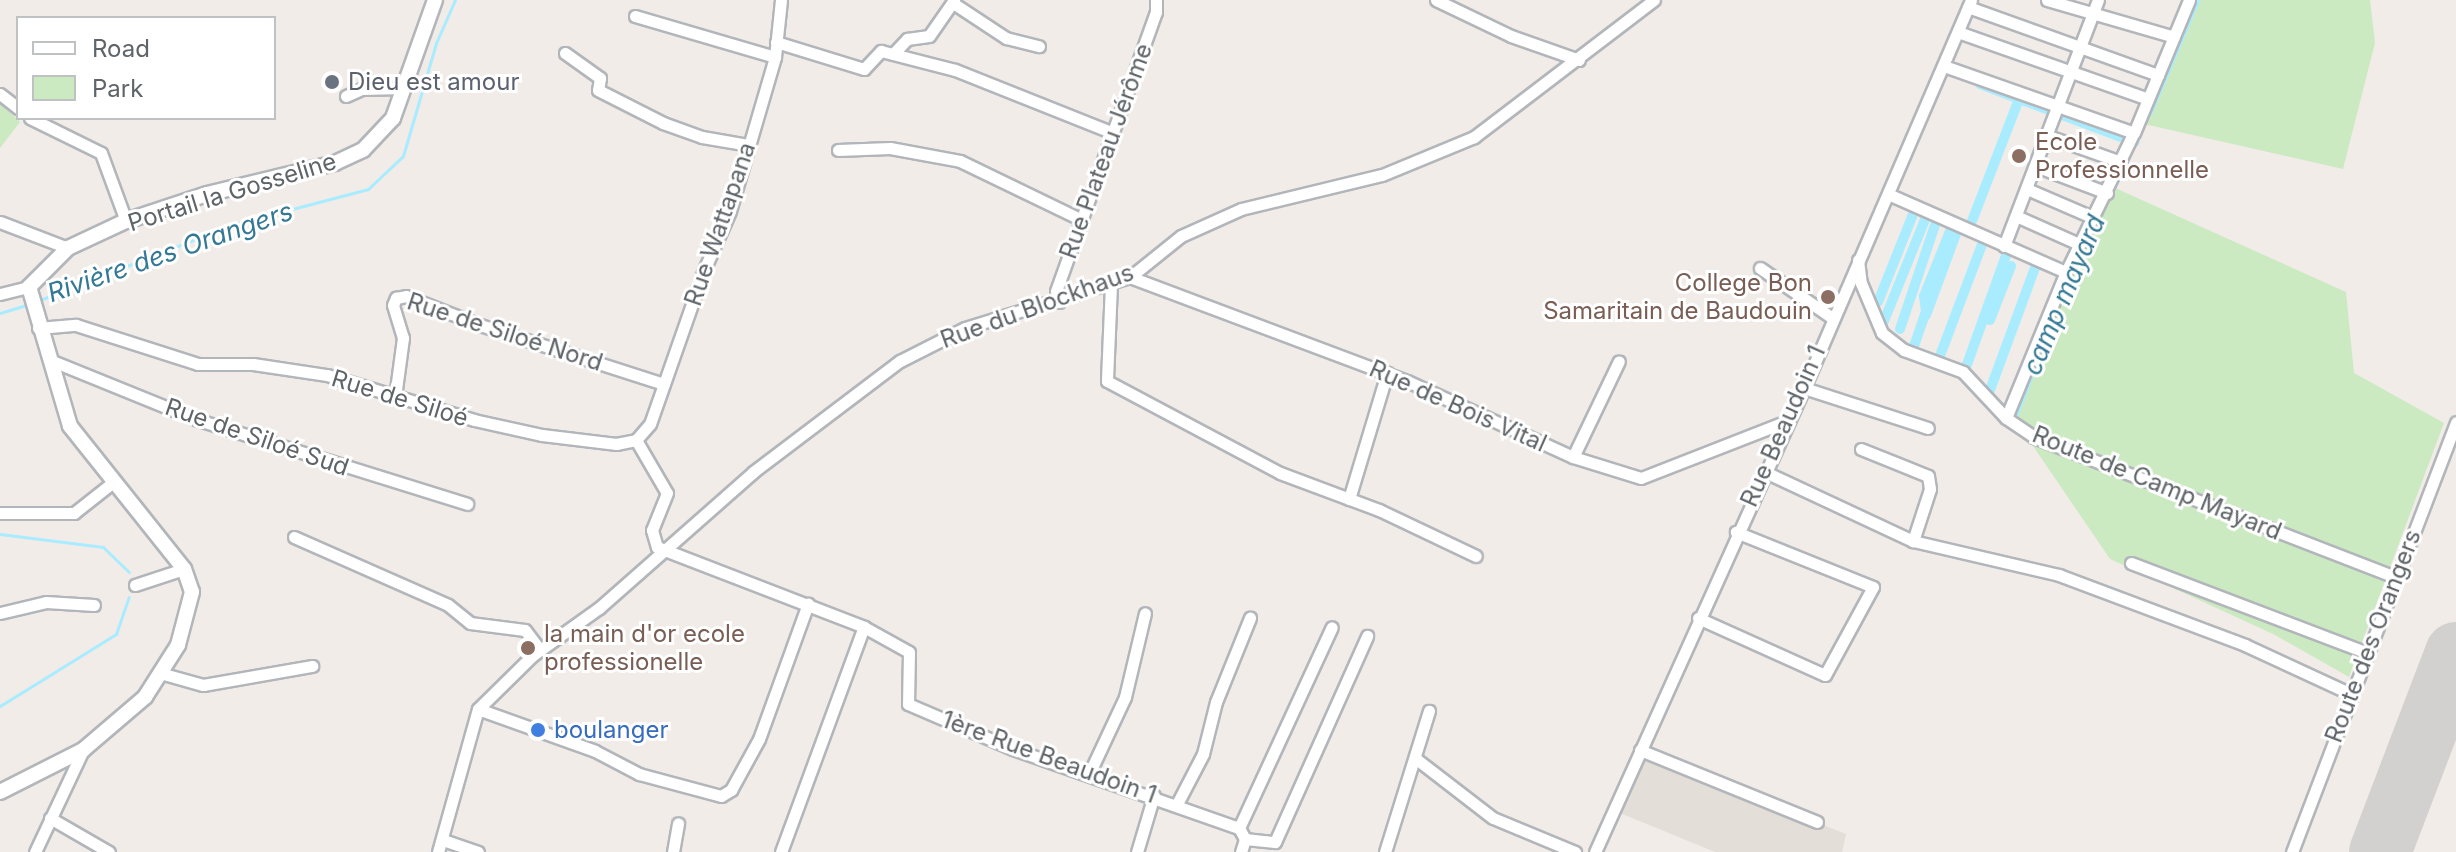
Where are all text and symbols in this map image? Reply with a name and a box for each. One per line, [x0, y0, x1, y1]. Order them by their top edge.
legend [16, 16, 276, 120]
text: Road [92, 34, 150, 63]
street label: Rue Plateau Jérôme [1054, 39, 1158, 263]
place label: Dieu est amour [348, 68, 519, 96]
marker: Dieu est amour [323, 73, 341, 91]
text: Park [92, 74, 143, 103]
place label: Ecole Professionnelle [2035, 128, 2209, 184]
street label: Rue Wattapana [679, 138, 761, 310]
street label: Portail la Gosseline [124, 147, 340, 237]
marker: Ecole Professionnelle [2010, 147, 2028, 165]
water label: Rivière des Orangers [43, 195, 297, 309]
water label: camp mayard [2016, 210, 2112, 380]
street label: Rue du Blockhaus [937, 258, 1137, 354]
place label: College Bon Samaritain de Baudouin [1543, 269, 1812, 325]
street label: Rue de Siloé Nord [404, 287, 606, 377]
marker: College Bon Samaritain de Baudouin [1819, 288, 1837, 306]
street label: Rue Beaudoin 1 [1735, 341, 1831, 511]
street label: Rue de Bois Vital [1365, 354, 1551, 458]
street label: Rue de Siloé [328, 364, 472, 432]
street label: Rue de Siloé Sud [161, 392, 353, 482]
street label: Route de Camp Mayard [2028, 420, 2286, 546]
street label: Route des Orangers [2319, 526, 2427, 746]
place label: la main d'or ecole professionelle [544, 620, 745, 676]
marker: la main d'or ecole professionelle [519, 639, 537, 657]
street label: 1ère Rue Beaudoin 1 [938, 705, 1160, 809]
place label: boulanger [554, 716, 668, 744]
marker: boulanger [529, 721, 547, 739]

